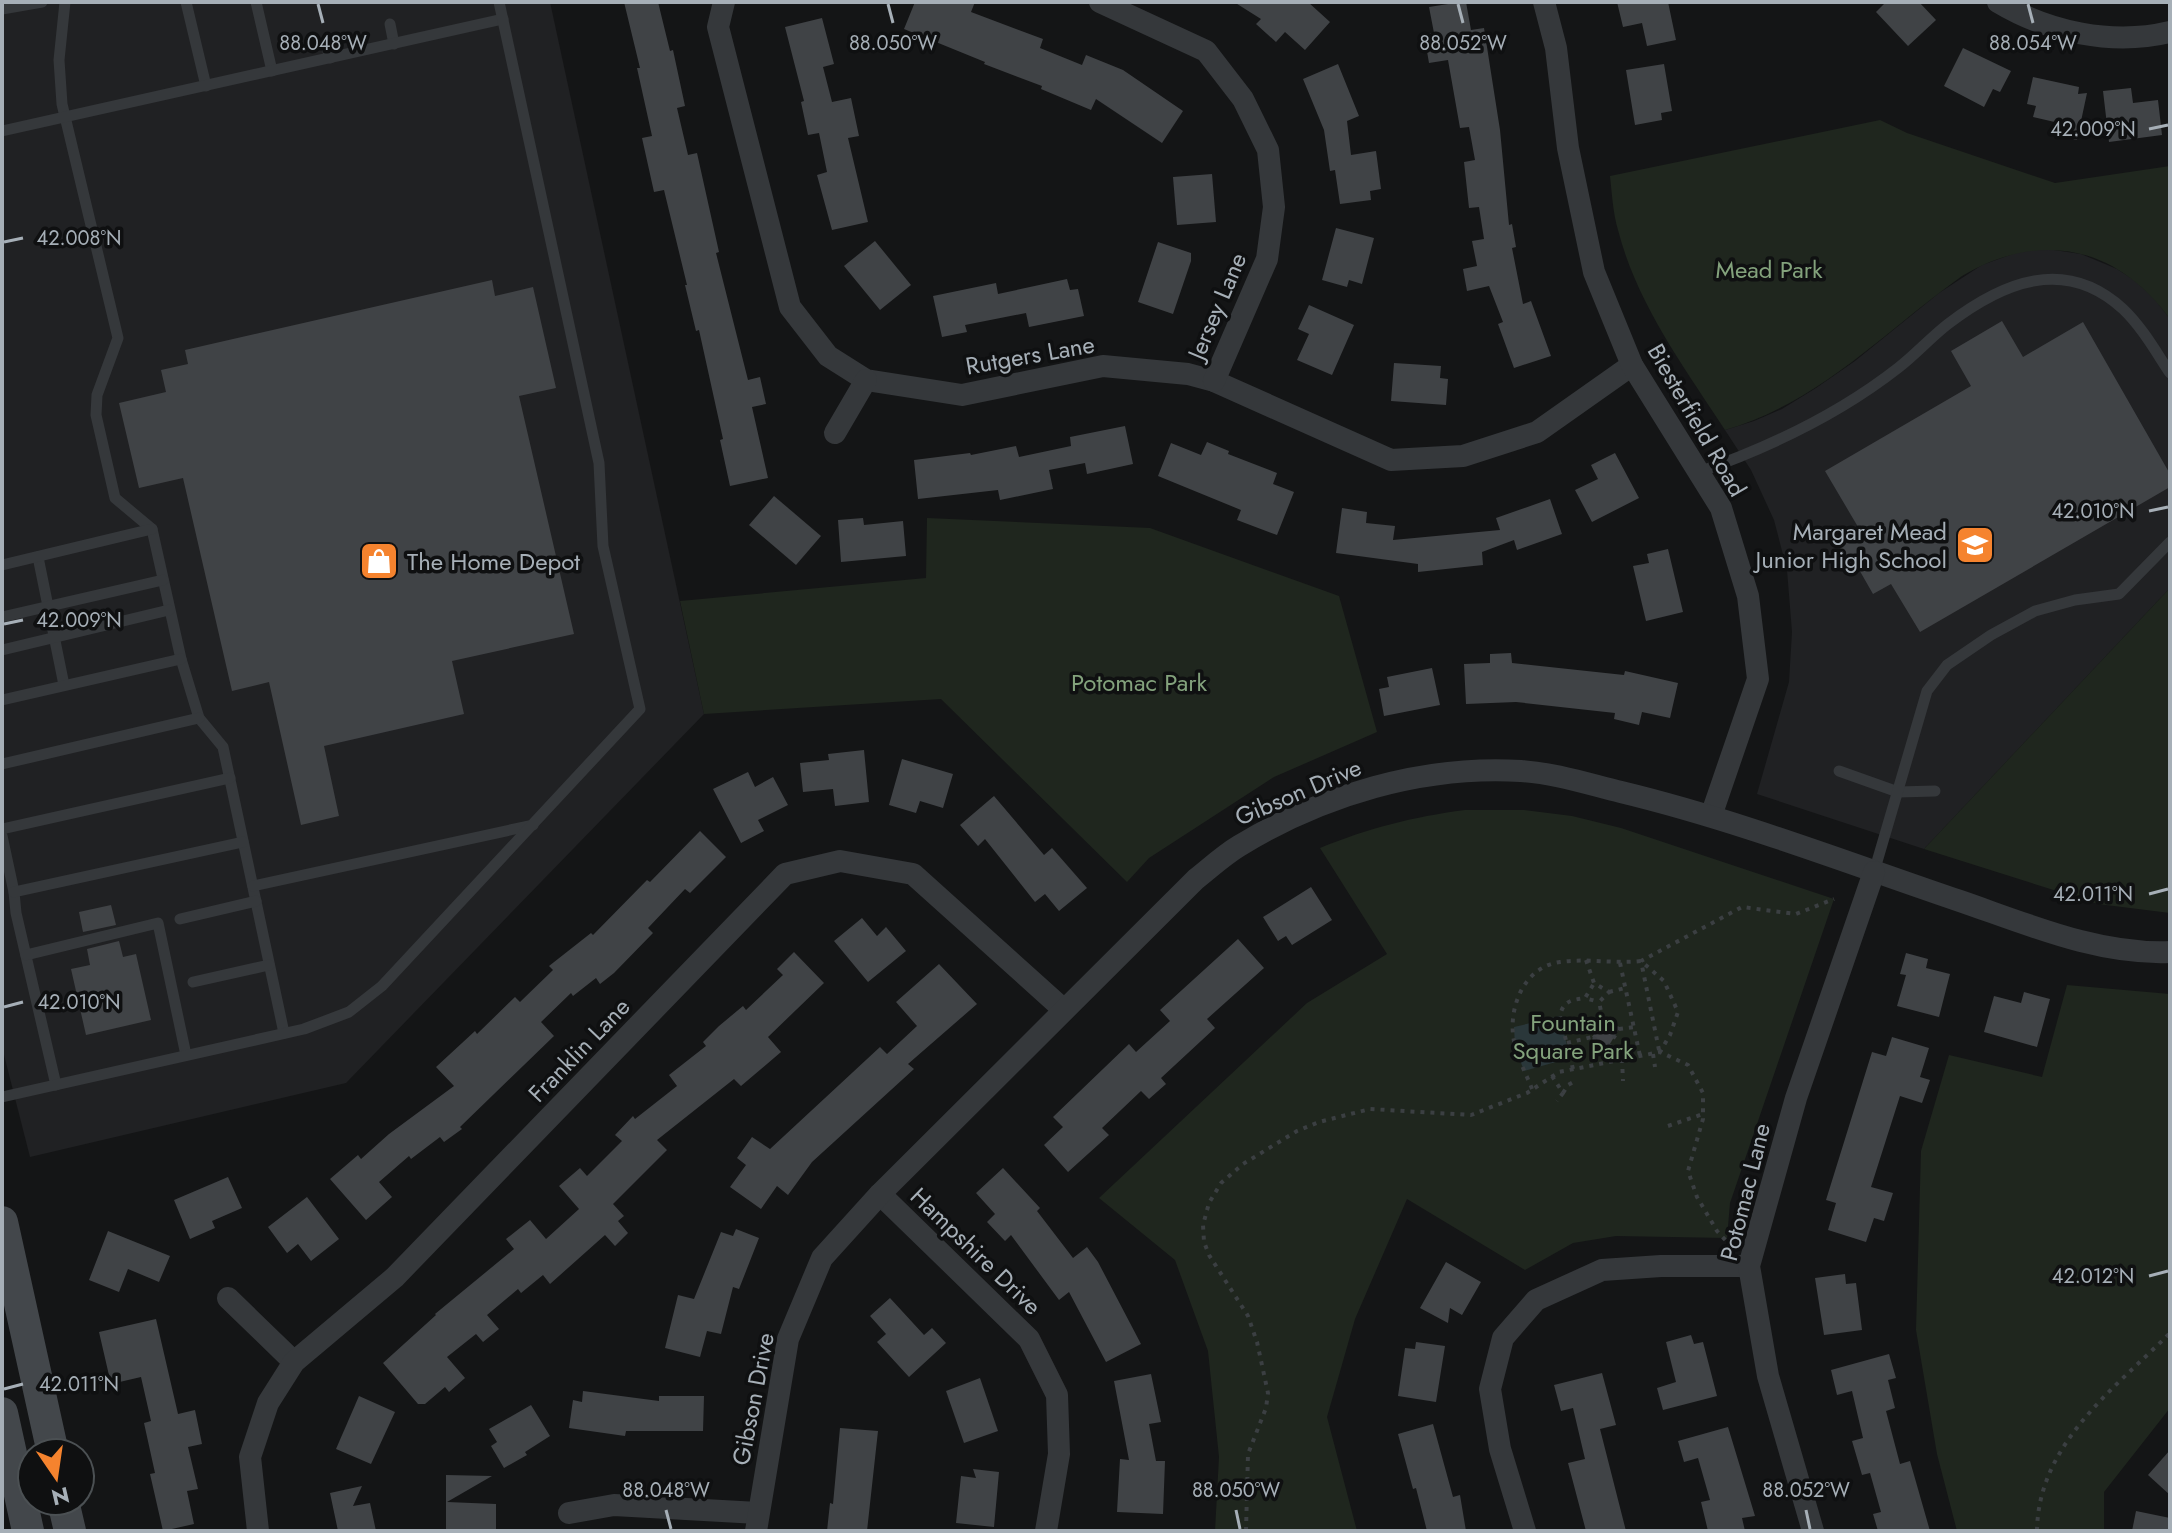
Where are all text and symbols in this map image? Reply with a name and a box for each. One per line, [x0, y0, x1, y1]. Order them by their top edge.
text: 88.048°W [279, 29, 367, 58]
text: 88.050°W [849, 29, 937, 58]
text: 88.052°W [1419, 29, 1507, 58]
text: 88.054°W [1989, 29, 2077, 58]
text: 42.009°N [2050, 115, 2136, 144]
text: 42.008°N [36, 224, 122, 253]
street label: Jersey Lane [1178, 247, 1255, 368]
park label: Mead Park [1716, 252, 1823, 287]
street label: Rutgers Lane [963, 326, 1097, 384]
street label: Biesterfield Road [1639, 337, 1755, 503]
text: 42.010°N [2051, 497, 2135, 526]
place label: Margaret Mead Junior High School [1752, 514, 1947, 577]
school or university icon: Margaret Mead Junior High School [1954, 524, 1996, 566]
shop icon: The Home Depot [358, 540, 400, 582]
place label: The Home Depot [407, 544, 580, 579]
text: 42.009°N [36, 606, 122, 635]
park label: Potomac Park [1071, 665, 1207, 700]
street label: Gibson Drive [1229, 750, 1367, 834]
text: 42.011°N [2053, 880, 2133, 909]
text: 42.010°N [37, 988, 121, 1017]
street label: Franklin Lane [520, 990, 638, 1110]
park label: Fountain Square Park [1512, 1005, 1634, 1068]
street label: Potomac Lane [1711, 1120, 1779, 1264]
street label: Hampshire Drive [903, 1179, 1049, 1323]
text: 42.012°N [2052, 1262, 2134, 1291]
street label: Gibson Drive [723, 1330, 783, 1468]
text: 42.011°N [39, 1370, 119, 1399]
north arrow [16, 1437, 96, 1517]
text: 88.048°W [622, 1476, 710, 1505]
text: 88.050°W [1192, 1476, 1280, 1505]
text: 88.052°W [1762, 1476, 1850, 1505]
text: N [48, 1479, 73, 1514]

